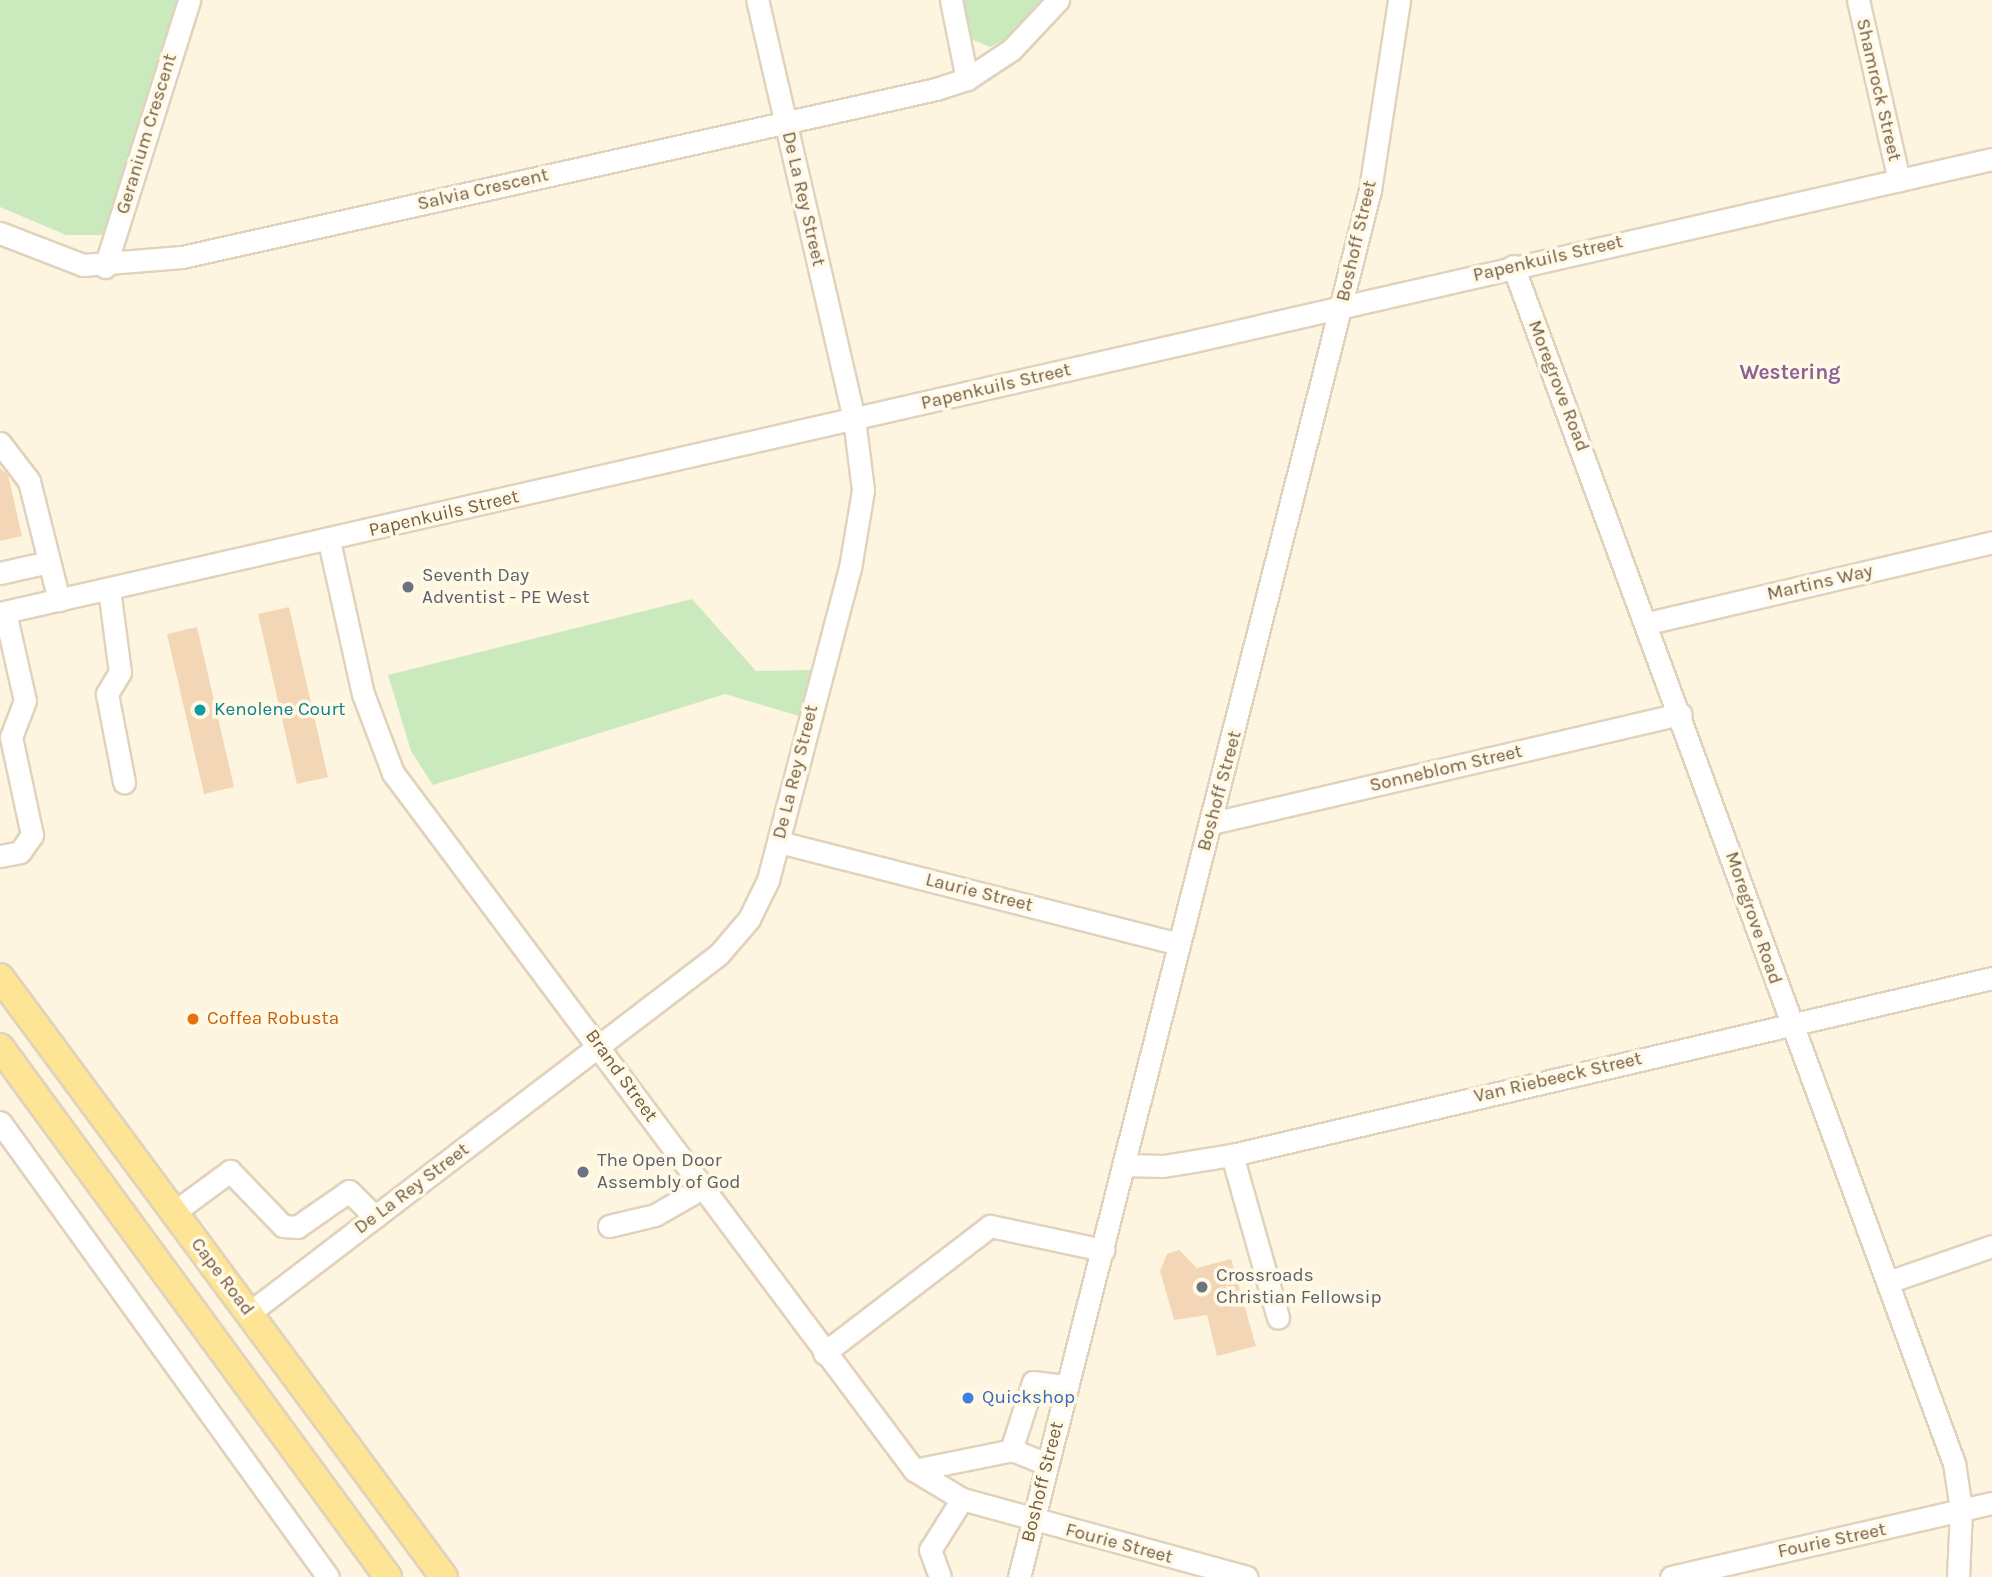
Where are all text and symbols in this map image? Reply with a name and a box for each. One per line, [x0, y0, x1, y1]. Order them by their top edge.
street label: Shamrock Street [1851, 16, 1905, 164]
street label: Geranium Crescent [112, 51, 182, 217]
street label: De La Rey Street [776, 129, 830, 269]
street label: Salvia Crescent [415, 164, 551, 216]
street label: Boshoff Street [1332, 178, 1382, 304]
street label: Papenkuils Street [1471, 231, 1625, 287]
street label: Moregrove Road [1523, 317, 1593, 455]
street label: Papenkuils Street [919, 359, 1073, 415]
district label: Westering [1739, 359, 1841, 385]
street label: Papenkuils Street [367, 486, 521, 542]
street label: Martins Way [1765, 560, 1875, 606]
place label: Seventh Day Adventist - PE West [422, 565, 589, 609]
marker: Seventh Day Adventist - PE West [400, 579, 416, 595]
place label: Kenolene Court [214, 699, 346, 721]
marker: Kenolene Court [192, 702, 208, 718]
street label: De La Rey Street [768, 703, 824, 841]
street label: Boshoff Street [1193, 728, 1247, 854]
street label: Sonneblom Street [1367, 740, 1525, 798]
street label: Moregrove Road [1720, 849, 1786, 987]
street label: Laurie Street [923, 869, 1035, 917]
place label: Coffea Robusta [207, 1008, 339, 1030]
marker: Coffea Robusta [185, 1011, 201, 1027]
street label: Brand Street [580, 1025, 662, 1127]
street label: Van Riebeeck Street [1472, 1048, 1644, 1108]
street label: De La Rey Street [350, 1138, 474, 1240]
place label: The Open Door Assembly of God [597, 1150, 741, 1194]
marker: The Open Door Assembly of God [575, 1164, 591, 1180]
street label: Cape Road [185, 1234, 259, 1320]
place label: Crossroads Christian Fellowsip [1216, 1265, 1382, 1309]
marker: Crossroads Christian Fellowsip [1194, 1279, 1210, 1295]
place label: Quickshop [982, 1387, 1075, 1409]
marker: Quickshop [960, 1390, 976, 1406]
street label: Boshoff Street [1017, 1419, 1069, 1545]
street label: Fourie Street [1776, 1518, 1888, 1564]
street label: Fourie Street [1063, 1519, 1175, 1569]

